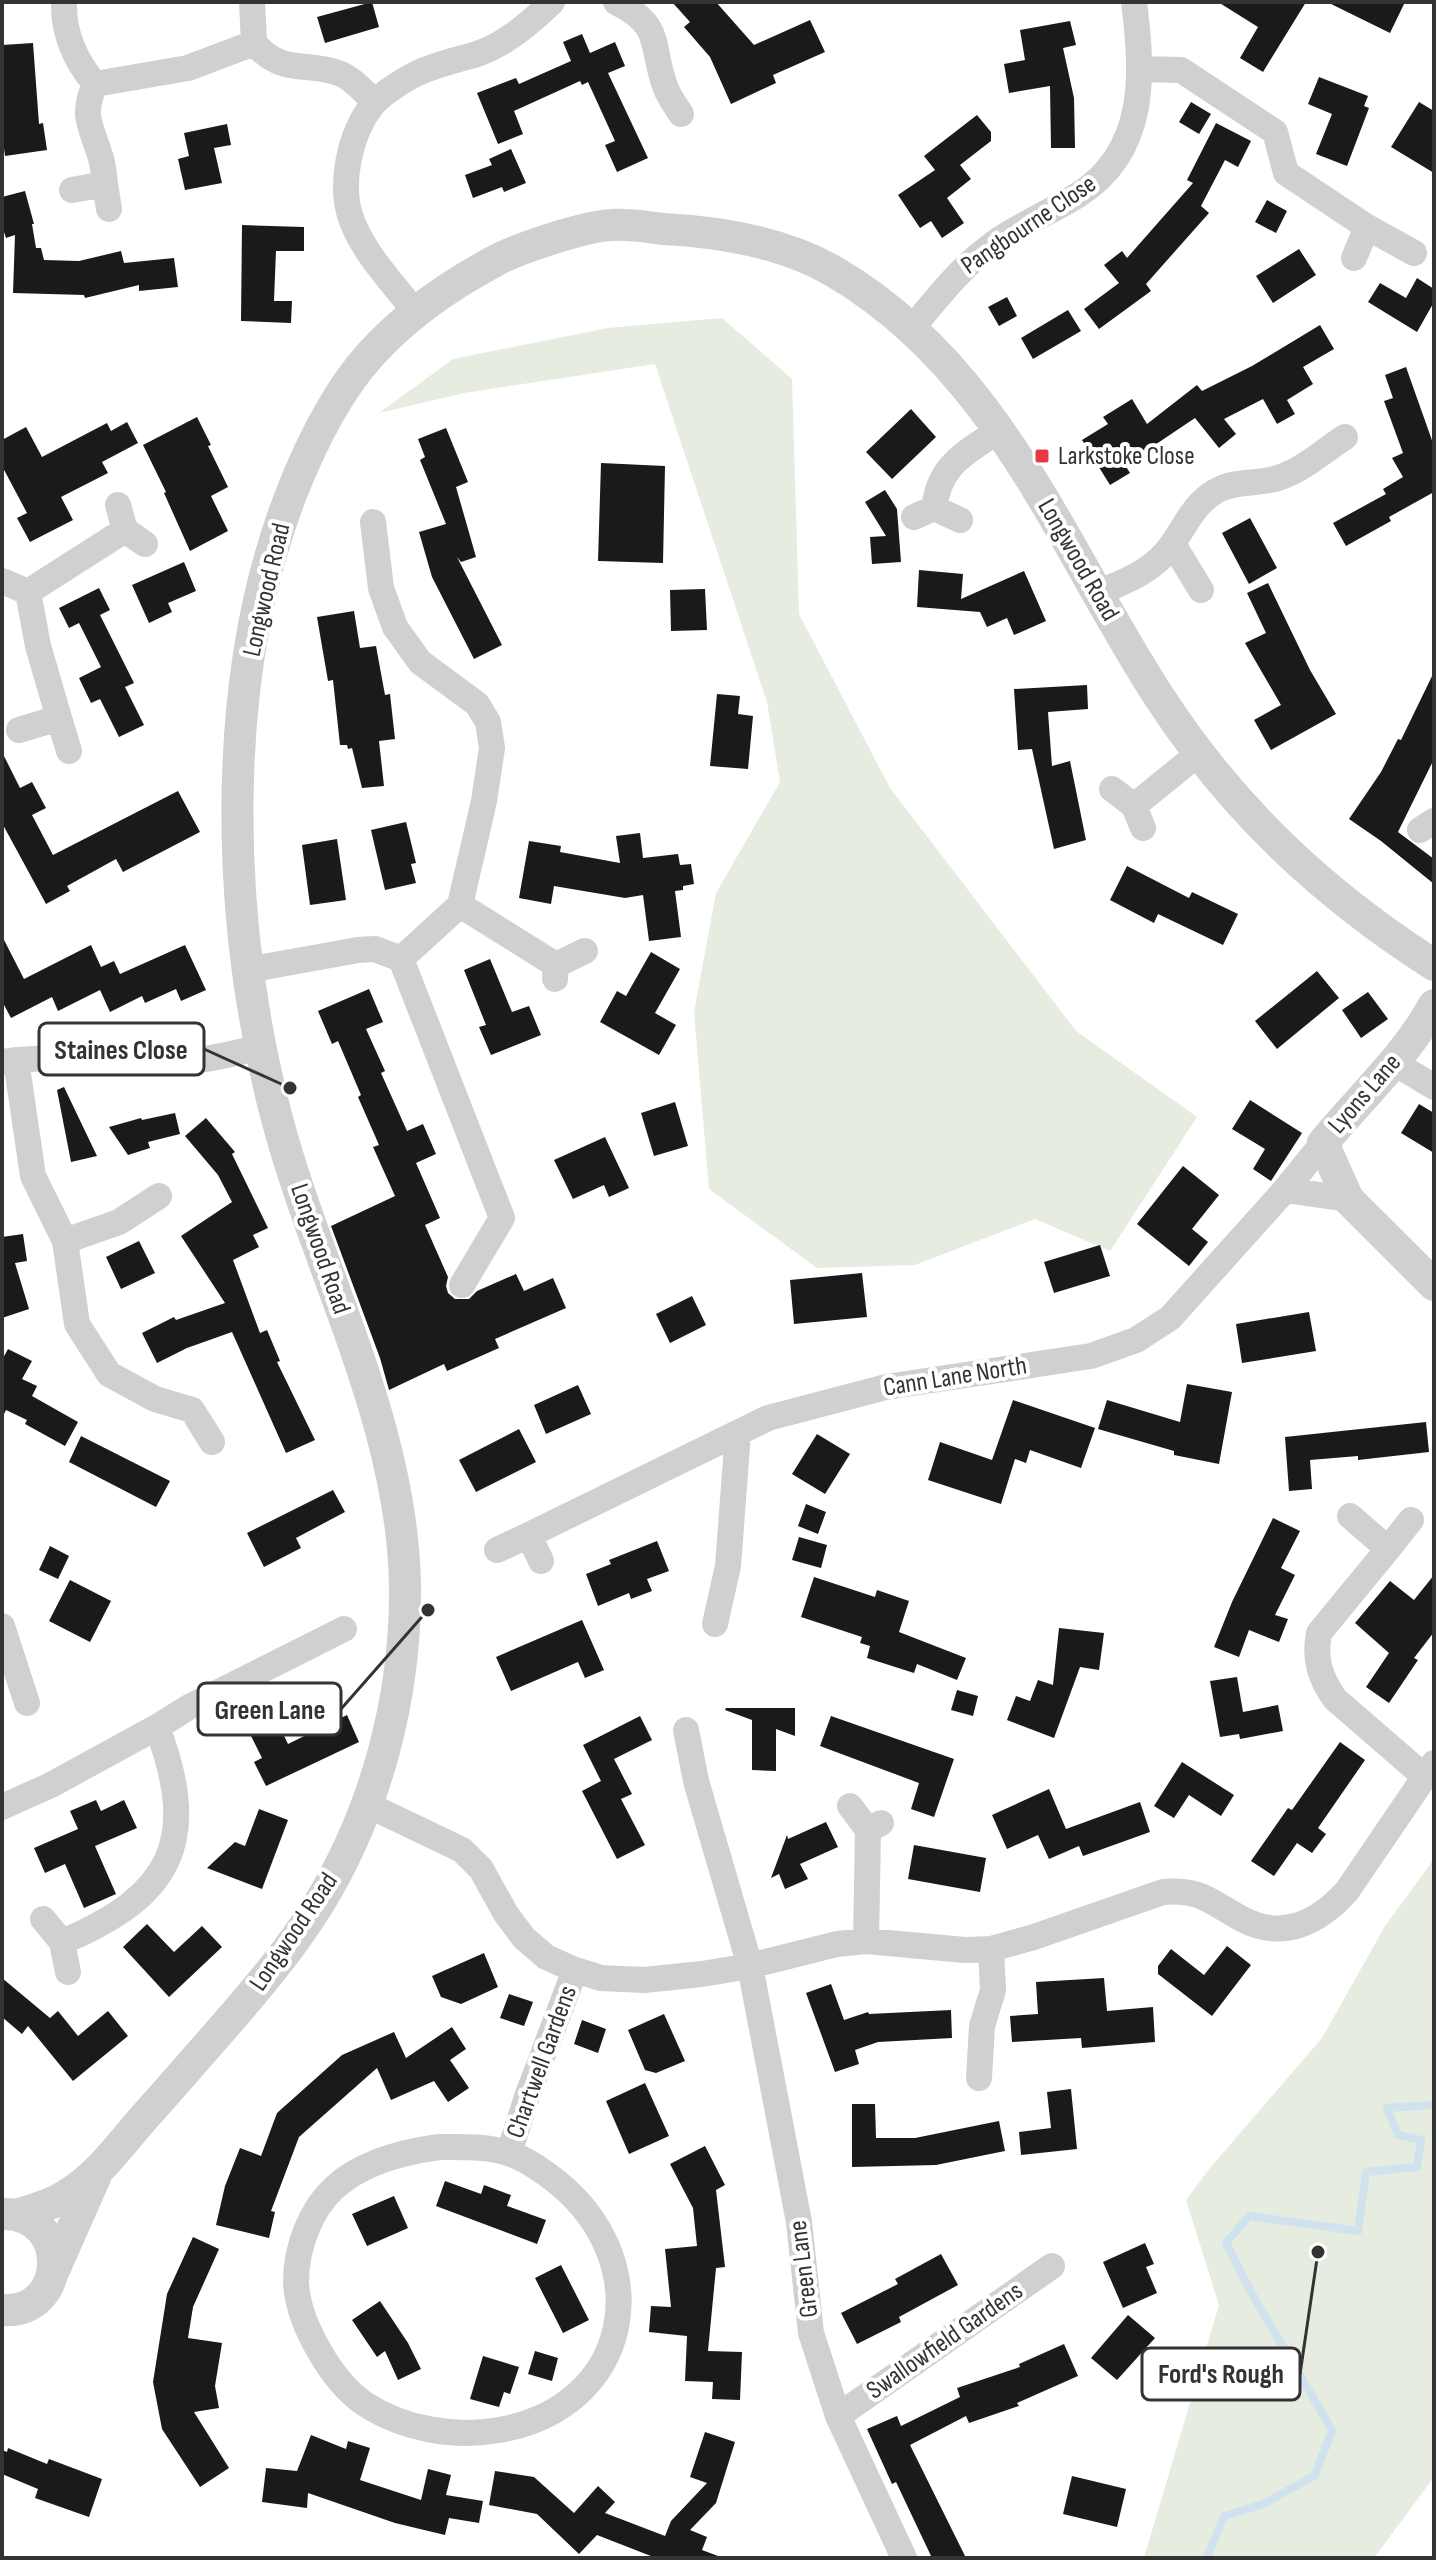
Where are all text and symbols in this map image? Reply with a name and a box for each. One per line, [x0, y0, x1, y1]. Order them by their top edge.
street label: Pangbourne Close [956, 169, 1102, 281]
place label: Larkstoke Close [1058, 441, 1195, 472]
marker: Larkstoke Close [1033, 447, 1051, 465]
street label: Longwood Road [1031, 493, 1125, 627]
street label: Longwood Road [237, 520, 297, 660]
callout: Staines Close [39, 1023, 204, 1075]
text: Staines Close [54, 1034, 188, 1067]
street label: Lyons Lane [1322, 1048, 1408, 1140]
street label: Longwood Road [283, 1180, 357, 1318]
street label: Cann Lane North [881, 1350, 1029, 1404]
callout: Green Lane [198, 1683, 341, 1735]
text: Green Lane [215, 1694, 325, 1727]
street label: Longwood Road [243, 1867, 345, 1997]
street label: Chartwell Gardens [500, 1982, 584, 2142]
street label: Green Lane [783, 2219, 825, 2319]
street label: Swallowfield Gardens [861, 2276, 1029, 2406]
callout: Ford's Rough [1142, 2348, 1300, 2400]
text: Ford's Rough [1158, 2358, 1284, 2391]

